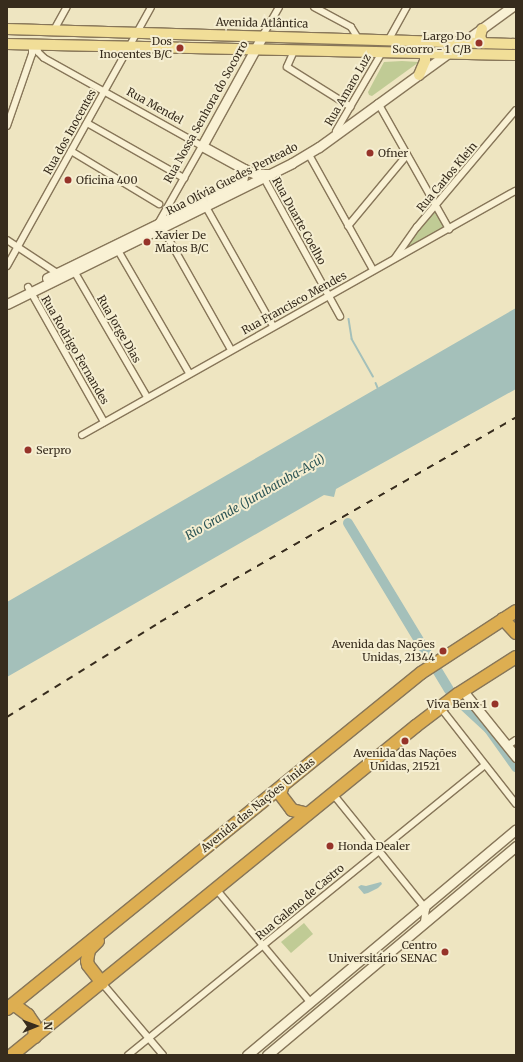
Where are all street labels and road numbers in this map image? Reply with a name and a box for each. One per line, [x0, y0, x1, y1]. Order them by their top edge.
street label: Avenida Atlântica [216, 16, 308, 30]
street label: Rua Nossa Senhora do Socorro [161, 38, 251, 186]
street label: Rua Amaro Luz [322, 52, 374, 128]
street label: Rua Mendel [124, 85, 186, 127]
street label: Rua dos Inocentes [41, 87, 99, 177]
street label: Rua Olívia Guedes Penteado [164, 140, 300, 218]
street label: Rua Carlos Klein [414, 140, 480, 214]
street label: Rua Duarte Coelho [269, 175, 329, 267]
street label: Rua Francisco Mendes [239, 269, 349, 337]
street label: Rua Rodrigo Fernandes [38, 293, 112, 407]
street label: Rua Jorge Dias [94, 293, 144, 365]
street label: Avenida das Nações Unidas [198, 755, 318, 855]
street label: Rua Galeno de Castro [253, 861, 347, 943]

